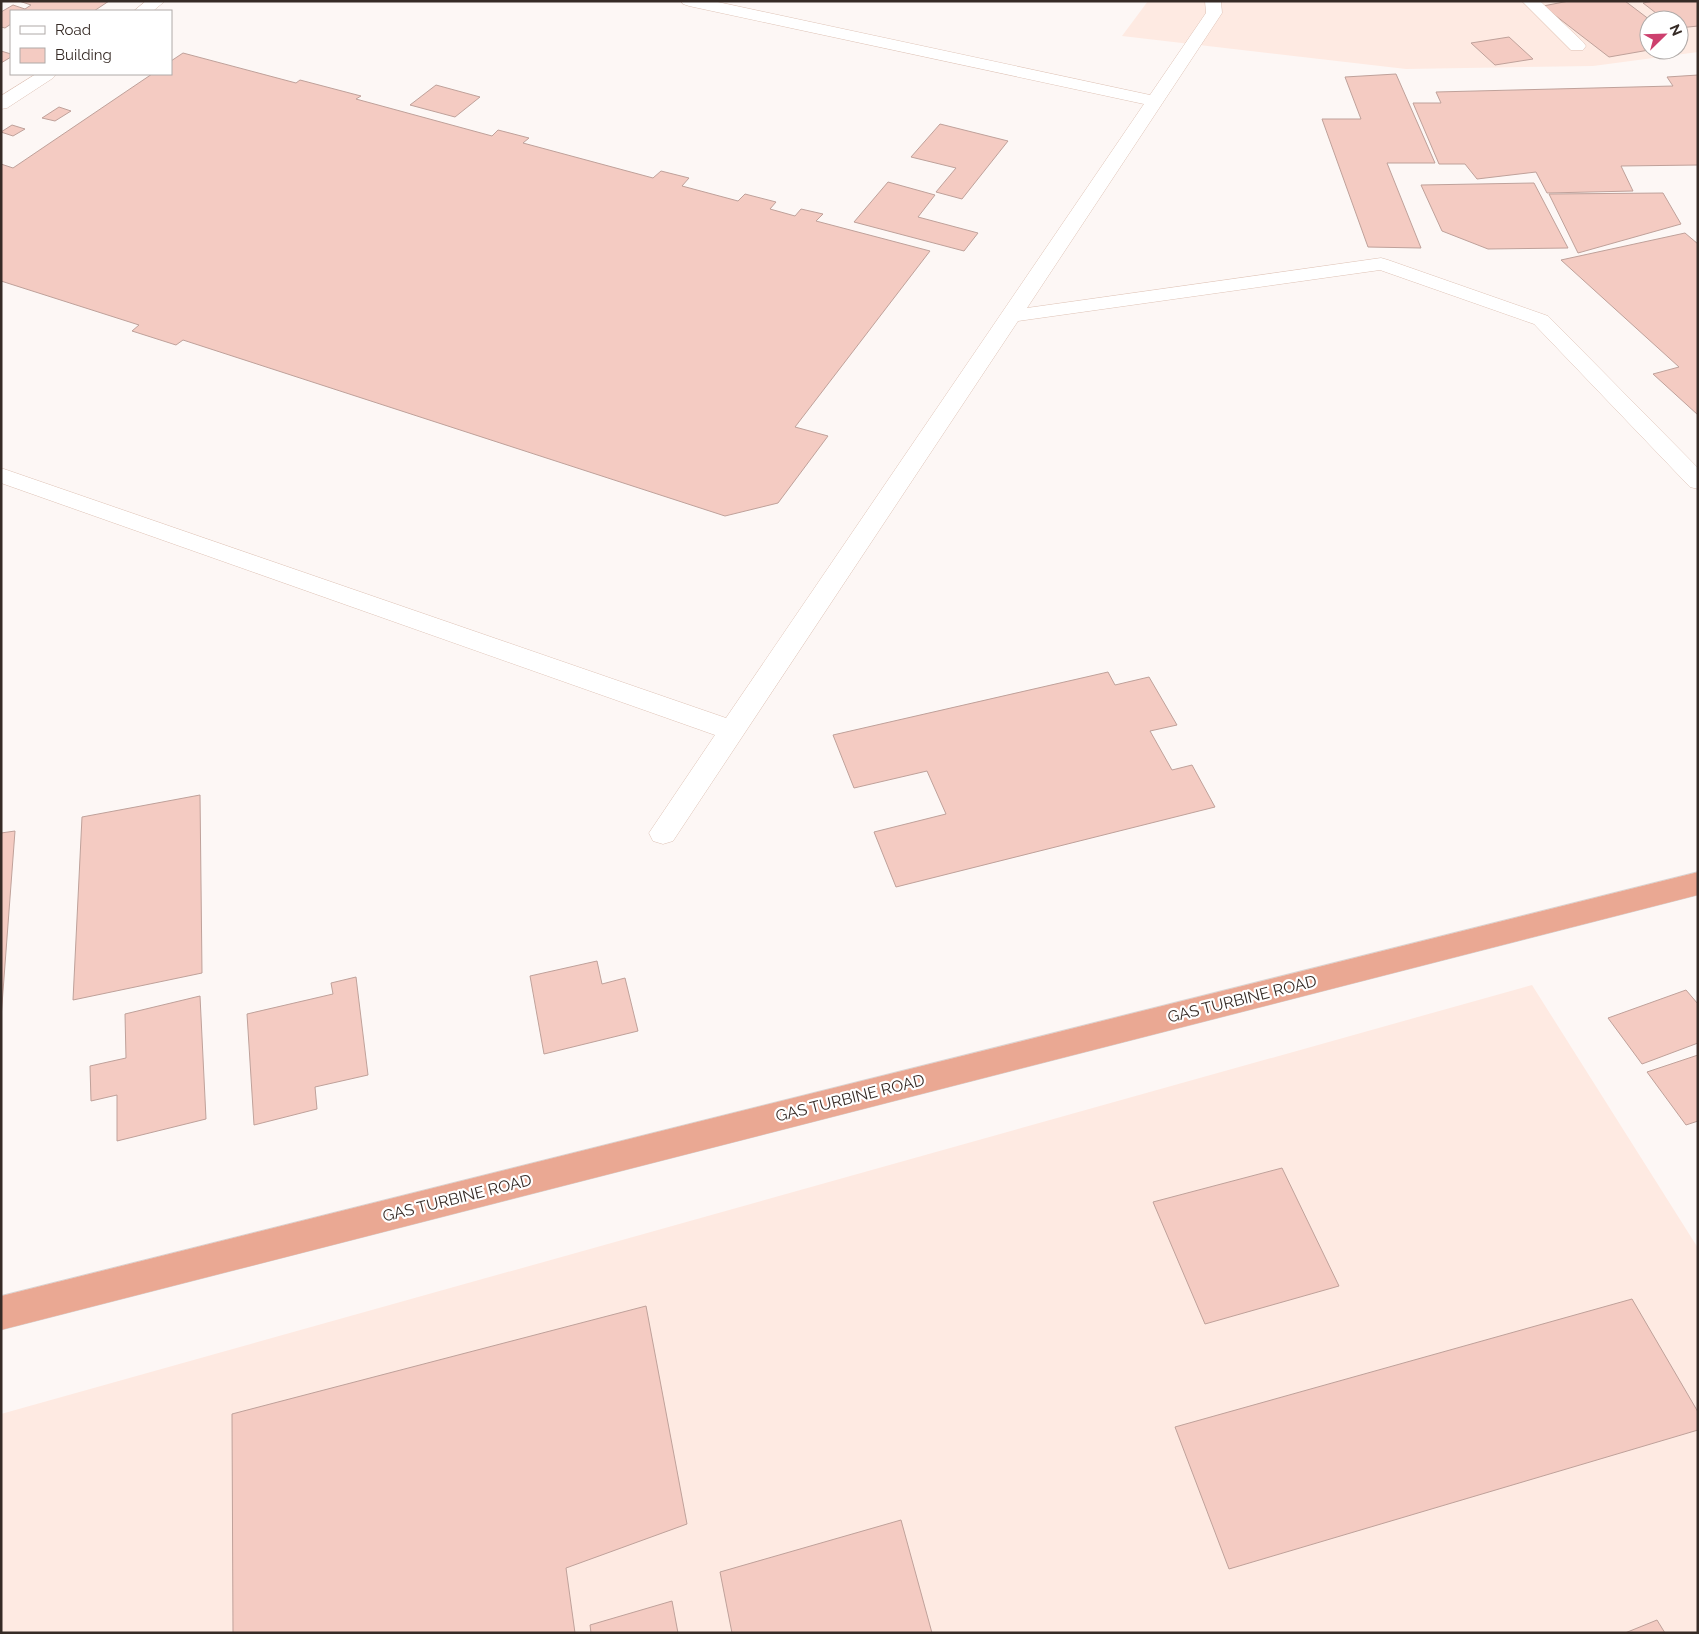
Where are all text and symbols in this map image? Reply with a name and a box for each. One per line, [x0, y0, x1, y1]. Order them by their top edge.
legend [10, 10, 172, 75]
north arrow [1639, 10, 1689, 60]
text: Road [55, 21, 91, 39]
text: N [1667, 22, 1685, 38]
text: Building [55, 46, 112, 64]
street label: GAS TURBINE ROAD [1166, 971, 1318, 1027]
street label: GAS TURBINE ROAD [774, 1070, 926, 1126]
street label: GAS TURBINE ROAD [381, 1170, 533, 1226]

